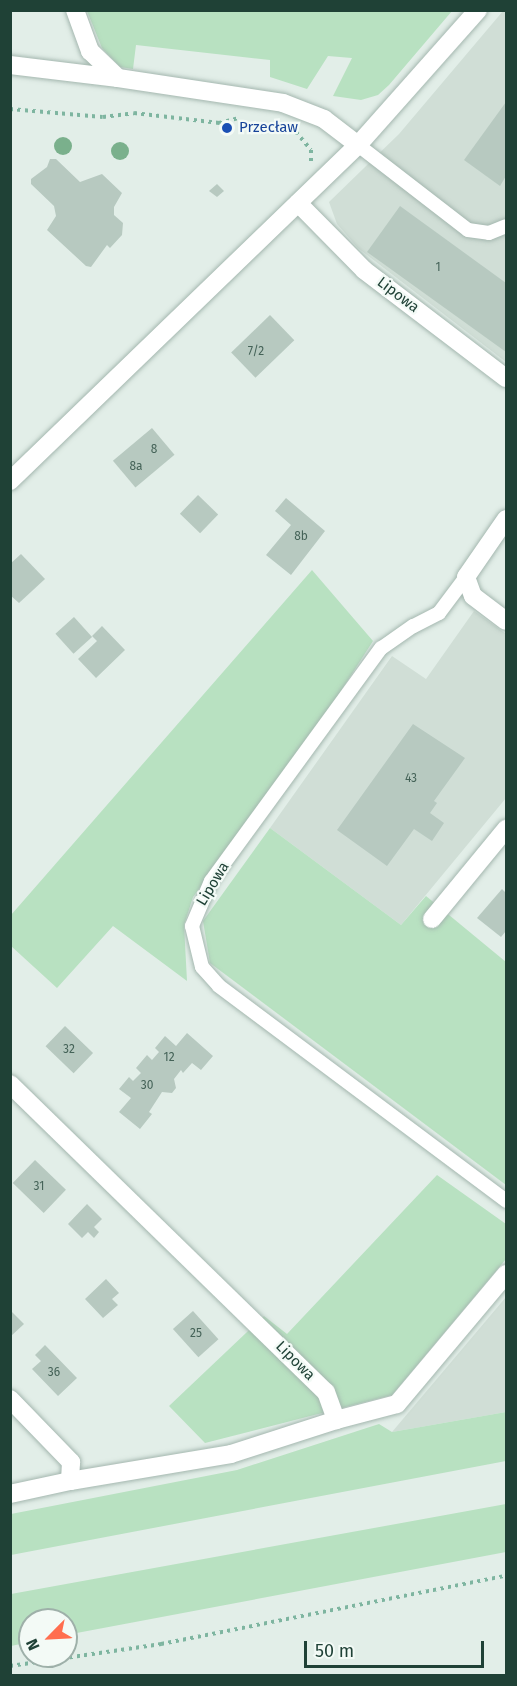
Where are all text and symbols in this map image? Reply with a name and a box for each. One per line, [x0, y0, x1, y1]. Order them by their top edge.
place label: Przecław [239, 119, 298, 137]
marker: Przecław [220, 121, 234, 135]
house number: 1 [435, 261, 441, 275]
street label: Lipowa [373, 273, 423, 317]
house number: 7/2 [248, 345, 264, 359]
house number: 8 [151, 443, 157, 457]
house number: 8a [129, 460, 143, 474]
house number: 8b [294, 530, 308, 544]
house number: 43 [405, 772, 417, 786]
street label: Lipowa [193, 859, 233, 909]
house number: 32 [63, 1043, 75, 1057]
house number: 12 [163, 1051, 175, 1065]
house number: 30 [141, 1079, 153, 1093]
house number: 31 [34, 1180, 44, 1194]
house number: 25 [190, 1327, 202, 1341]
street label: Lipowa [272, 1338, 318, 1384]
house number: 36 [48, 1366, 60, 1380]
north arrow [18, 1608, 78, 1668]
scale bar [307, 1629, 487, 1667]
text: N [22, 1636, 44, 1653]
text: 50 m [315, 1640, 354, 1662]

